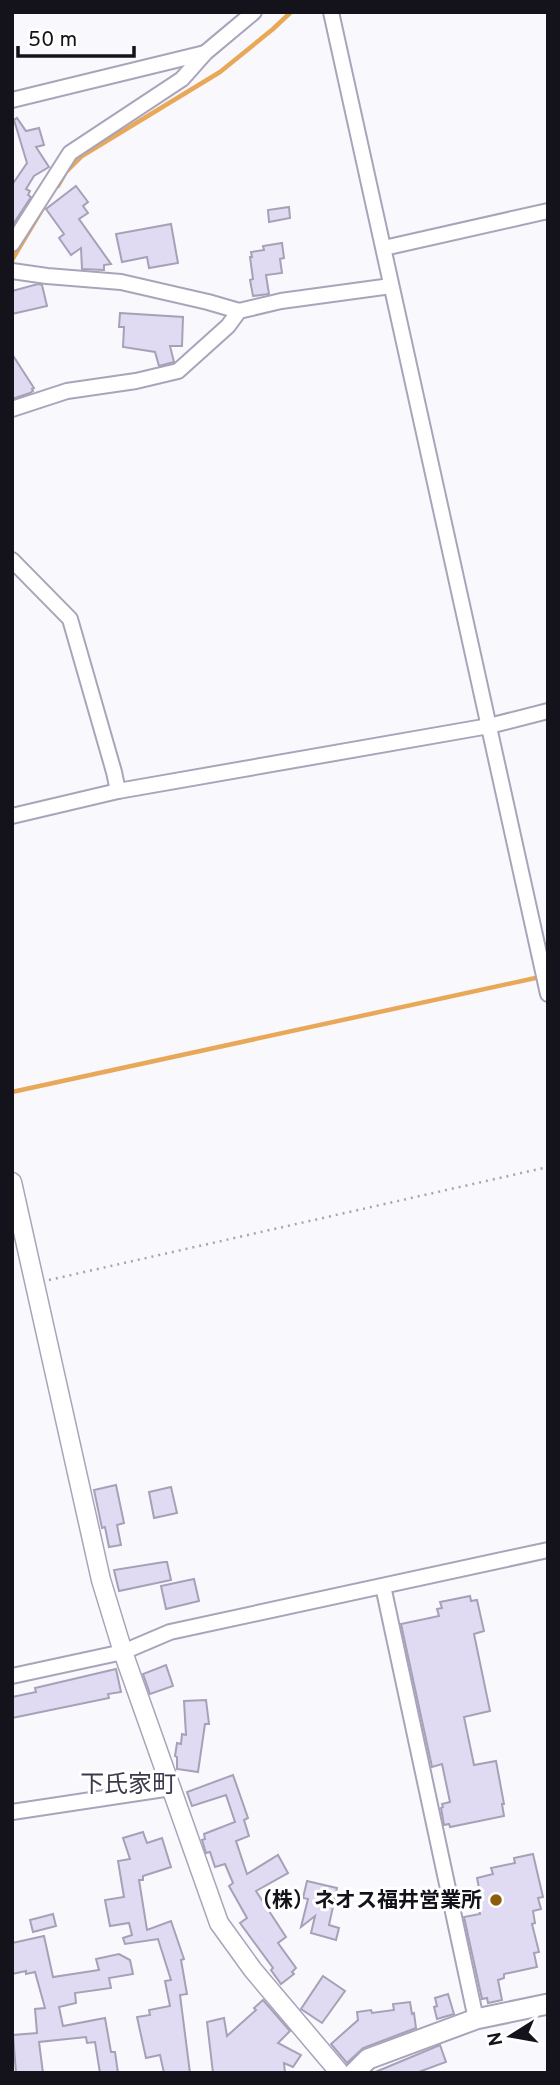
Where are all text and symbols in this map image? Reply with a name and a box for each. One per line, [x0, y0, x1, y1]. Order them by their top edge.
scale bar [18, 14, 133, 58]
text: 50 m [28, 27, 77, 54]
district label: 下氏家町 [80, 1771, 176, 1801]
place label: （株）ネオス福井営業所 [251, 1888, 482, 1915]
marker: （株）ネオス福井営業所 [488, 1892, 504, 1908]
north arrow [476, 2001, 546, 2071]
text: N [483, 2030, 509, 2048]

